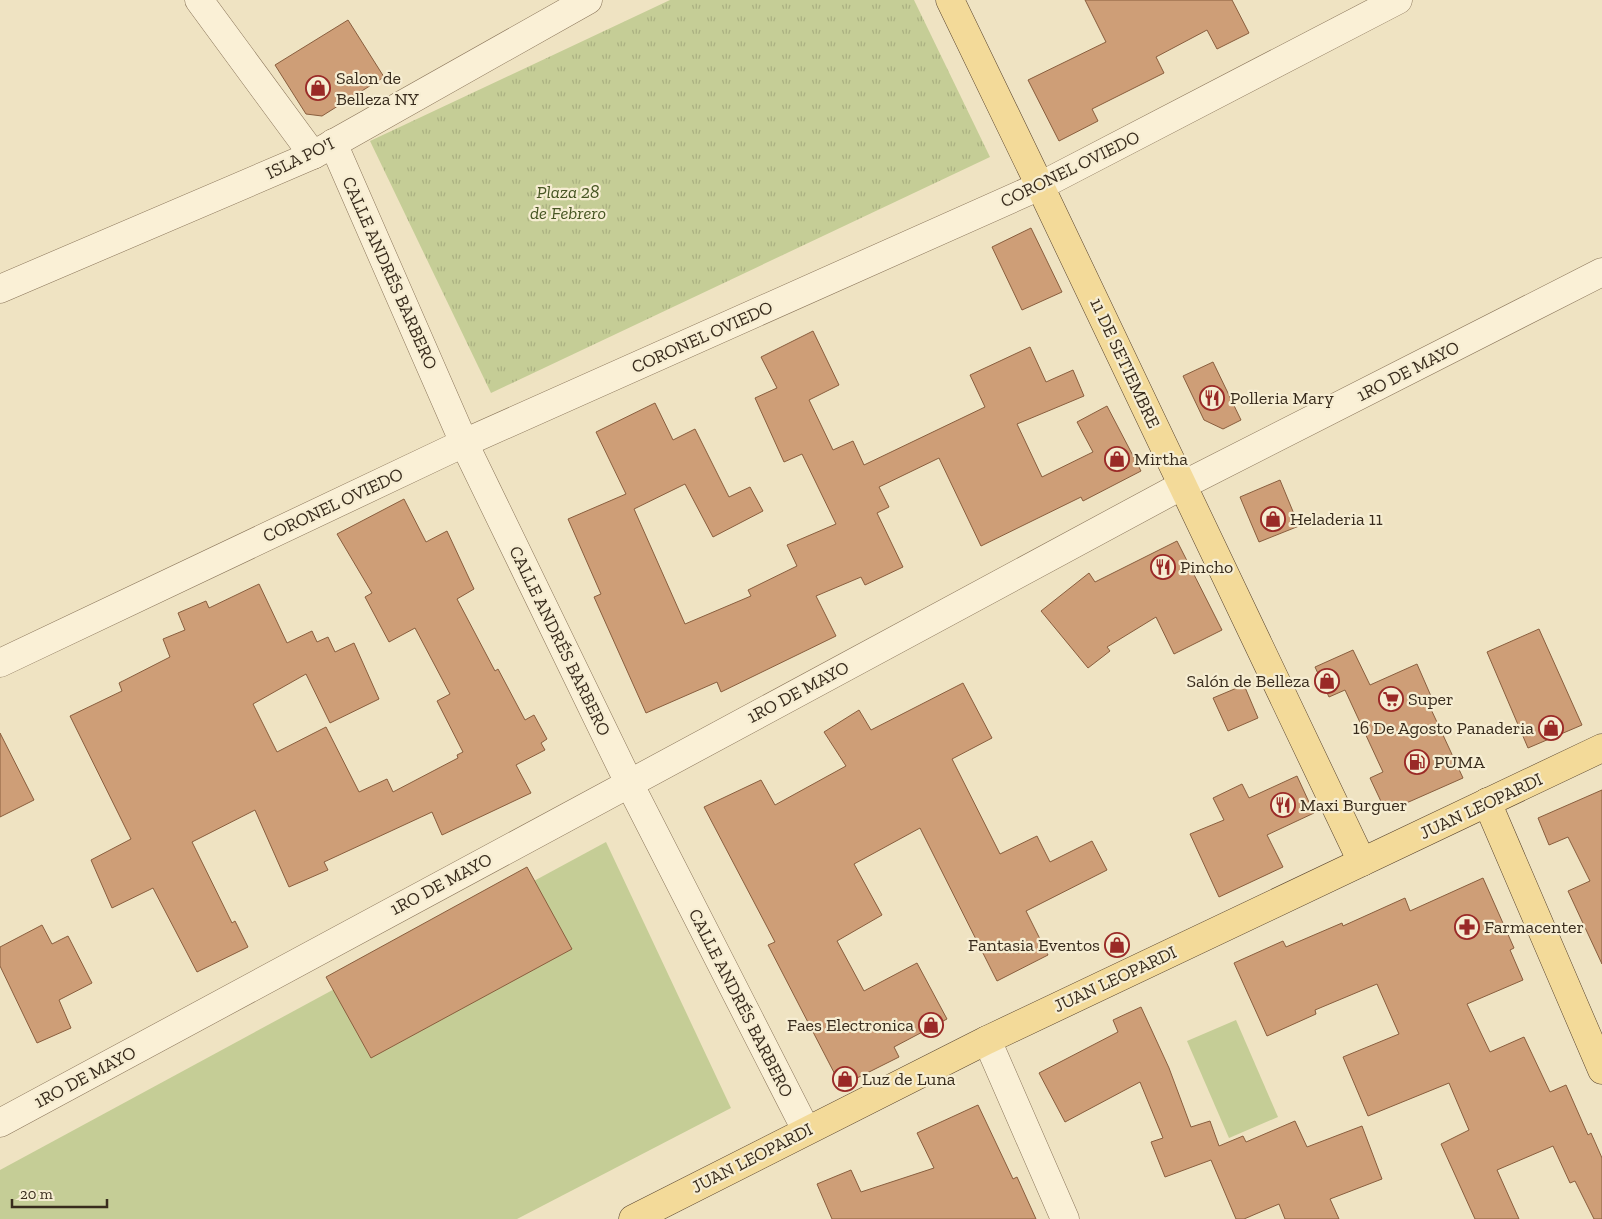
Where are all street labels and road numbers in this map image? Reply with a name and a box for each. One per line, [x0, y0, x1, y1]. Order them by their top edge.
street label: CORONEL OVIEDO [997, 126, 1143, 212]
street label: ISLA PO'I [262, 132, 338, 184]
street label: CALLE ANDRÉS BARBERO [338, 173, 442, 373]
street label: 11 DE SETIEMBRE [1085, 294, 1165, 432]
street label: CORONEL OVIEDO [628, 296, 776, 378]
street label: 1RO DE MAYO [1353, 336, 1463, 406]
street label: CORONEL OVIEDO [259, 463, 407, 547]
street label: CALLE ANDRÉS BARBERO [504, 542, 616, 740]
street label: 1RO DE MAYO [743, 656, 853, 728]
street label: JUAN LEOPARDI [1416, 768, 1546, 844]
street label: 1RO DE MAYO [386, 848, 496, 920]
street label: CALLE ANDRÉS BARBERO [684, 905, 798, 1101]
street label: JUAN LEOPARDI [1050, 941, 1180, 1017]
street label: 1RO DE MAYO [30, 1041, 140, 1113]
street label: JUAN LEOPARDI [688, 1118, 816, 1198]

